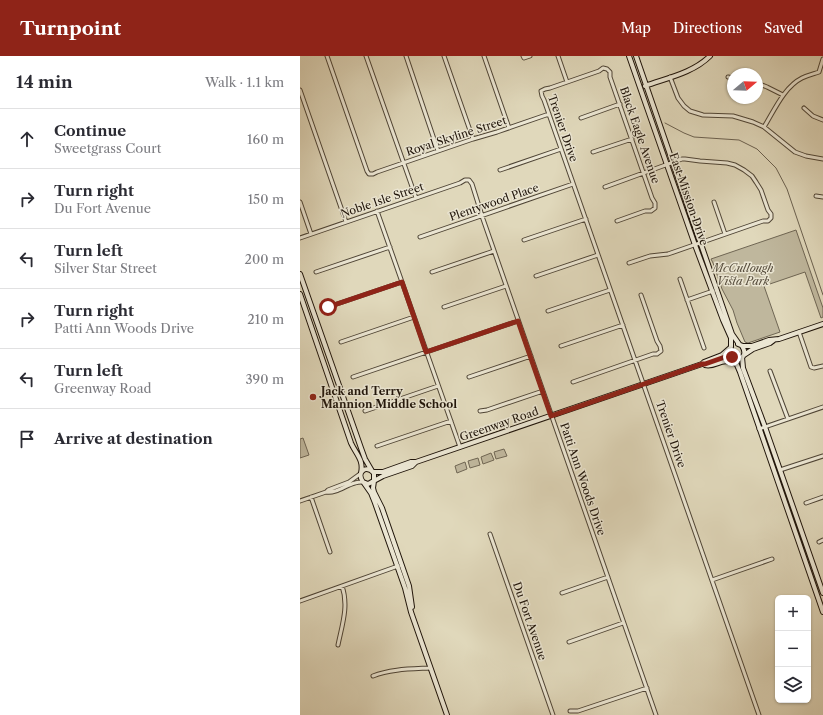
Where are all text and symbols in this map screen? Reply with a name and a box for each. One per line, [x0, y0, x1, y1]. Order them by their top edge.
text: Turnpoint [20, 17, 121, 40]
text: Map [621, 19, 651, 37]
text: Directions [673, 19, 742, 37]
text: Saved [764, 19, 803, 37]
north arrow [727, 68, 763, 104]
text: 14 min [16, 72, 73, 92]
text: Walk · 1.1 km [205, 74, 284, 90]
street label: Black Eagle Avenue [617, 85, 663, 185]
street label: Trenier Drive [545, 92, 581, 164]
street label: Royal Skyline Street [404, 113, 508, 159]
text: Continue [54, 121, 126, 140]
icon: ahead [16, 128, 38, 150]
text: 160 m [247, 131, 284, 147]
text: Sweetgrass Court [54, 140, 161, 156]
street label: East Mission Drive [667, 151, 711, 247]
street label: Noble Isle Street [339, 179, 425, 221]
street label: Plentywood Place [447, 180, 541, 224]
text: Turn right [54, 181, 134, 200]
icon: right [16, 188, 38, 210]
text: 150 m [248, 191, 284, 207]
text: Du Fort Avenue [54, 200, 151, 216]
text: Turn left [54, 241, 123, 260]
icon: left [16, 248, 38, 270]
text: 200 m [244, 251, 284, 267]
text: Silver Star Street [54, 260, 157, 276]
park label: McCullough Vista Park [710, 261, 774, 288]
route start [319, 298, 337, 316]
text: Turn right [54, 301, 134, 320]
icon: right [16, 308, 38, 330]
text: 210 m [247, 311, 284, 327]
text: Patti Ann Woods Drive [54, 320, 194, 336]
route end [723, 348, 741, 366]
text: Turn left [54, 361, 123, 380]
icon: left [16, 368, 38, 390]
text: 390 m [245, 371, 284, 387]
text: Greenway Road [54, 380, 152, 396]
place label: Jack and Terry Mannion Middle School [319, 384, 457, 411]
marker: Jack and Terry Mannion Middle School [308, 392, 318, 402]
street label: Trenier Drive [653, 398, 689, 470]
street label: Greenway Road [458, 404, 541, 444]
street label: Patti Ann Woods Drive [557, 421, 609, 537]
icon: arrive [16, 428, 38, 450]
text: Arrive at destination [54, 429, 213, 448]
street label: Du Fort Avenue [510, 580, 550, 662]
map controls [775, 595, 811, 703]
button: + [775, 595, 811, 631]
button: − [775, 631, 811, 667]
button: layers [775, 667, 811, 703]

